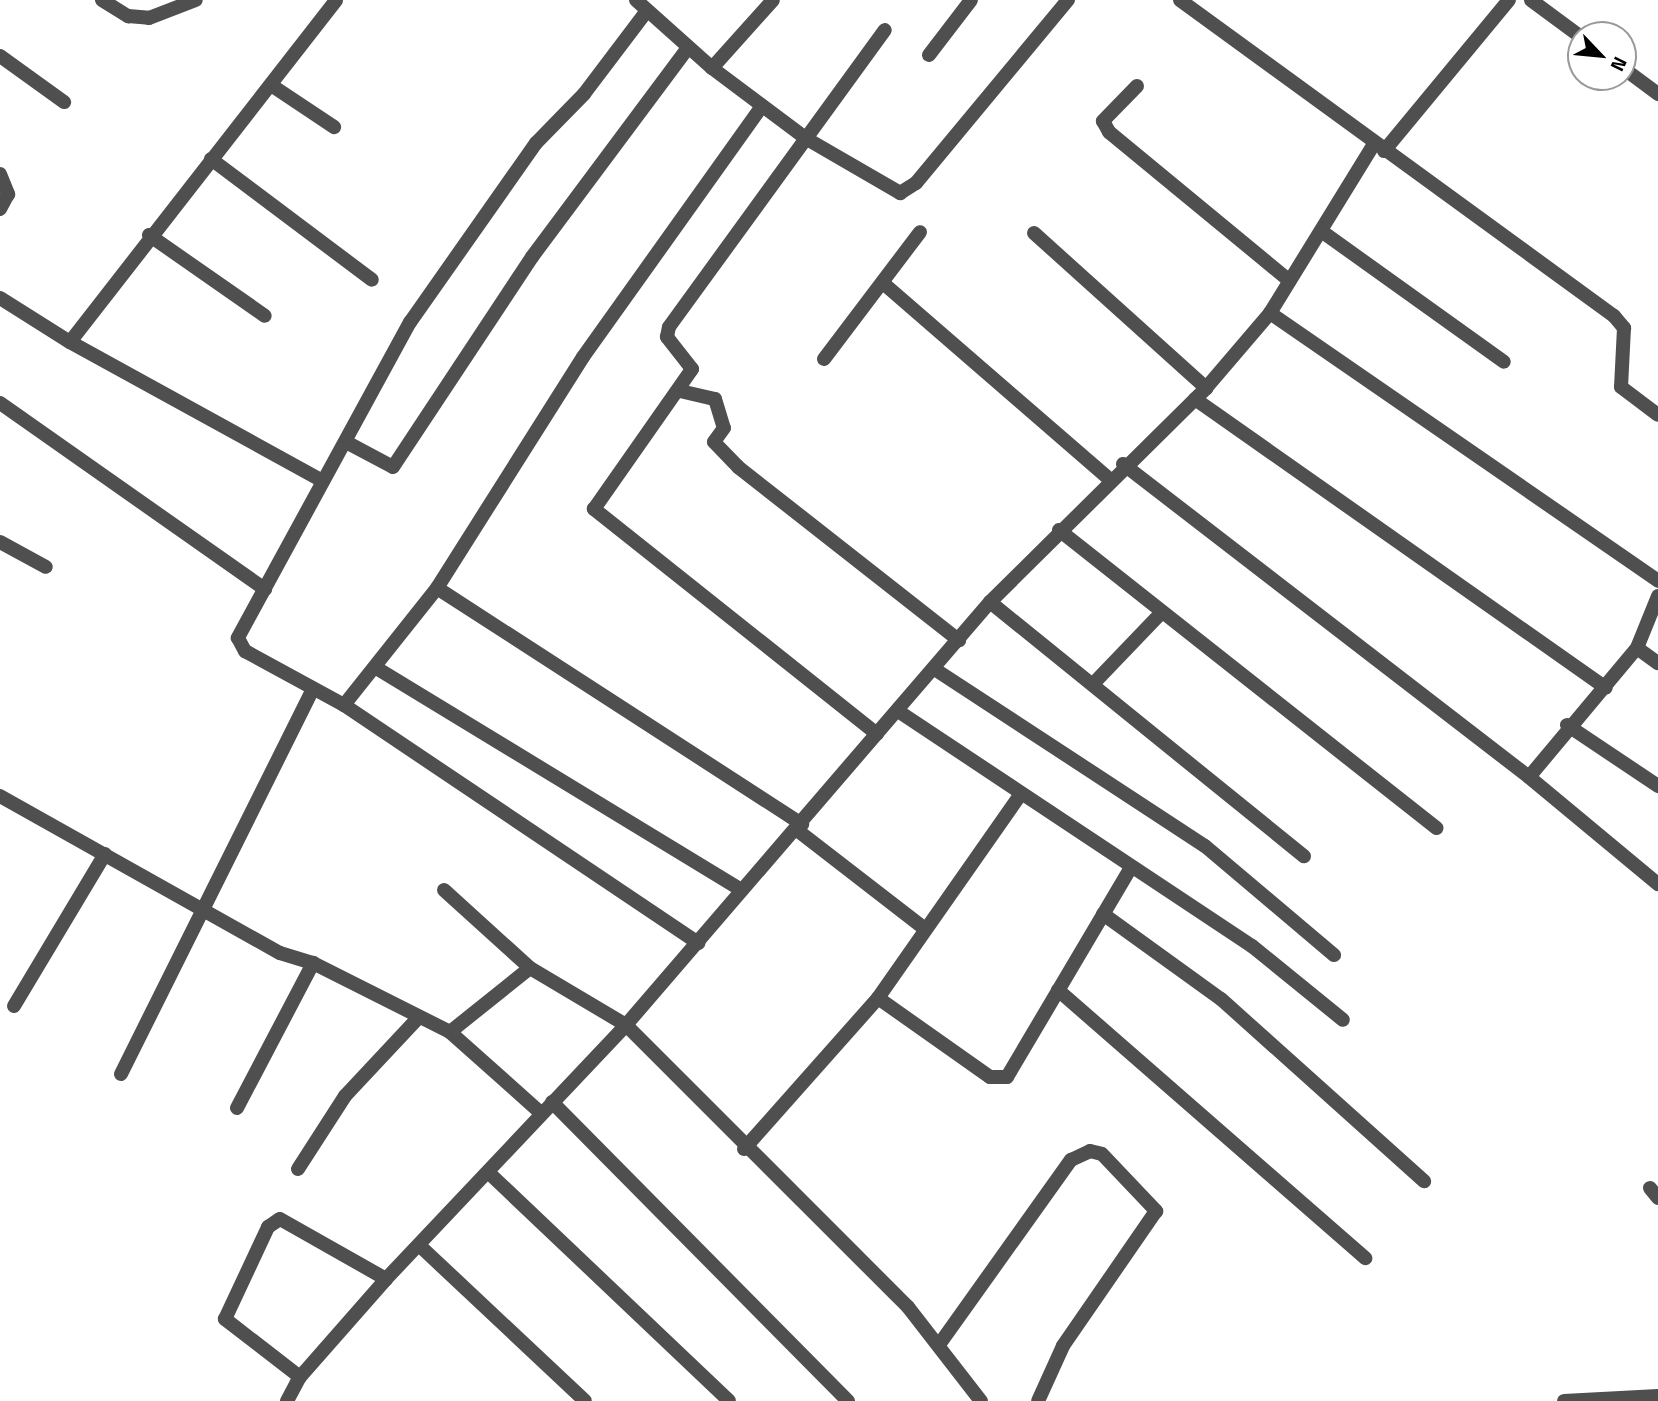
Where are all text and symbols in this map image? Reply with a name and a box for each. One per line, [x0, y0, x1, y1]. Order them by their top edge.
north arrow [1567, 21, 1637, 91]
text: N [1604, 52, 1635, 77]

